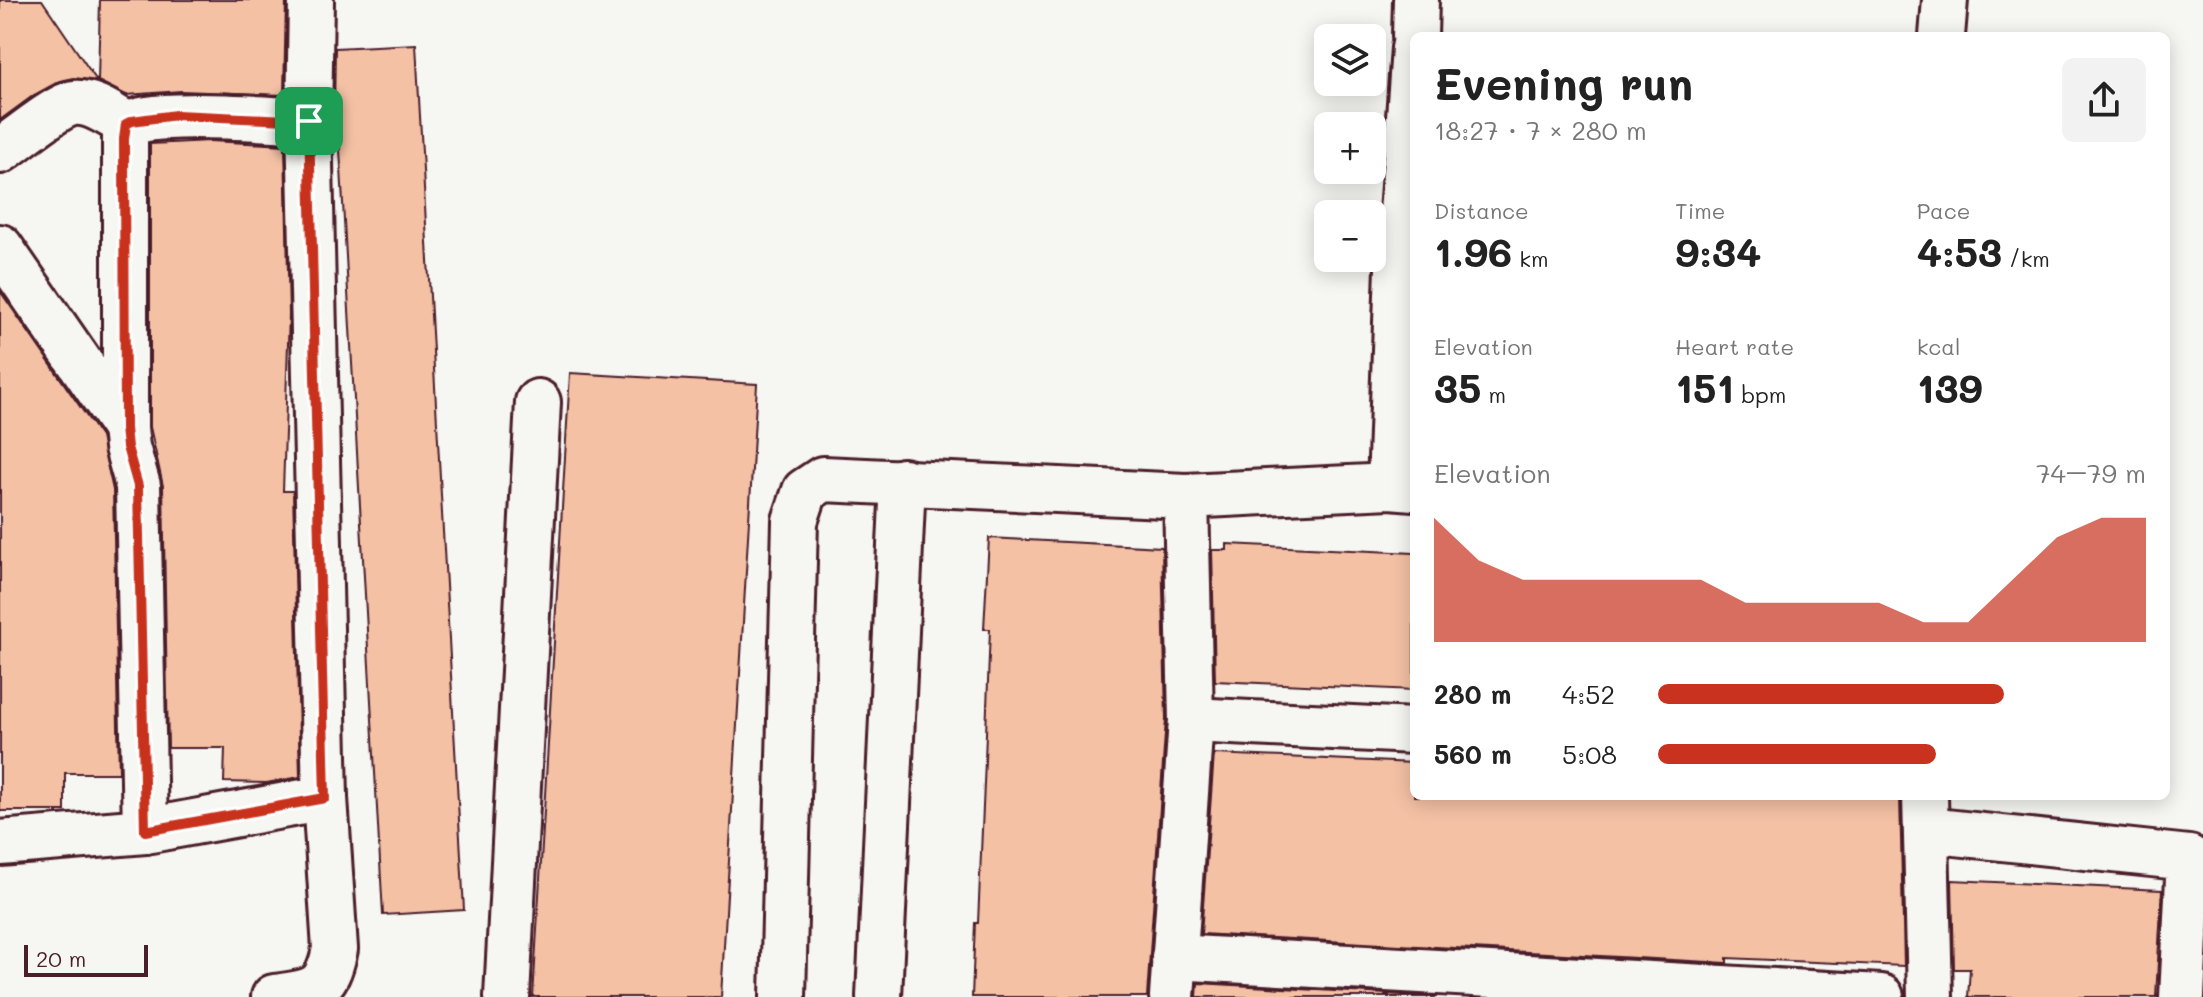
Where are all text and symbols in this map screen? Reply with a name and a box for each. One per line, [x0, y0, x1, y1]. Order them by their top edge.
map controls [1314, 24, 1386, 272]
button: layers [1314, 24, 1386, 96]
text: Evening run [1434, 54, 1693, 111]
button: share [2062, 58, 2146, 142]
pin [275, 87, 343, 155]
icon: arrive [287, 99, 331, 143]
button: + [1314, 112, 1386, 184]
text: 18:27 · 7 × 280 m [1434, 113, 1647, 147]
text: Distance [1434, 196, 1529, 225]
text: Time [1675, 196, 1725, 225]
text: Pace [1917, 196, 1970, 225]
button: − [1314, 200, 1386, 272]
text: 1.96 [1434, 225, 1512, 277]
text: 9:34 [1675, 225, 1761, 277]
text: 4:53 [1917, 225, 2002, 277]
text: km [1512, 244, 1549, 273]
text: /km [2002, 244, 2050, 273]
text: Elevation [1434, 332, 1533, 361]
text: Heart rate [1675, 332, 1794, 361]
text: kcal [1917, 332, 1961, 361]
text: 35 [1434, 361, 1481, 413]
text: 151 [1675, 361, 1734, 413]
text: 139 [1917, 361, 1982, 413]
text: m [1481, 380, 1506, 409]
text: bpm [1734, 380, 1786, 409]
text: Elevation [1434, 456, 1551, 490]
text: 74–79 m [2036, 456, 2146, 490]
text: 280 m [1434, 677, 1511, 711]
text: 4:52 [1562, 677, 1615, 711]
text: 560 m [1434, 737, 1512, 771]
text: 5:08 [1562, 737, 1617, 771]
scale bar [24, 941, 148, 977]
text: 20 m [36, 944, 86, 973]

